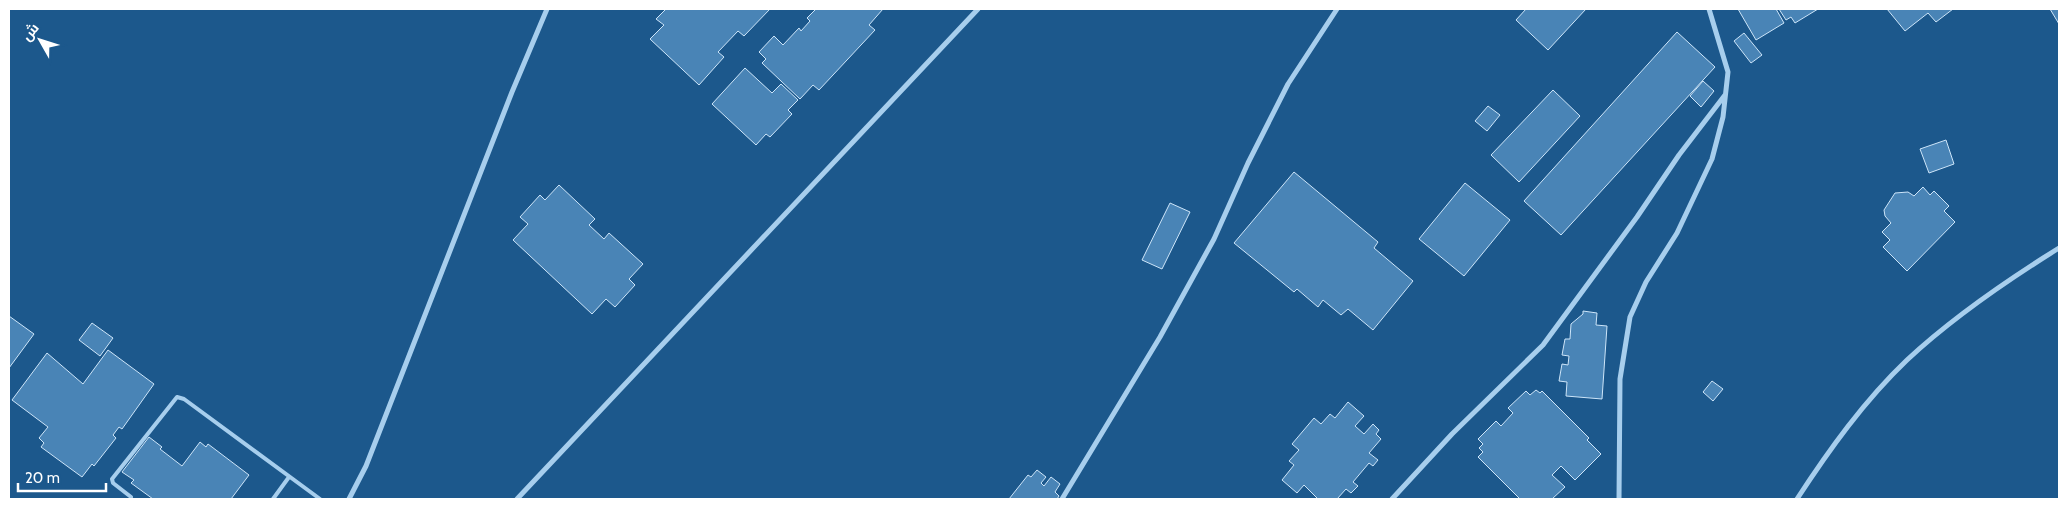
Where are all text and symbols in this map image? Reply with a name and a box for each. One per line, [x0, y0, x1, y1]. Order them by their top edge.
north arrow [15, 15, 65, 65]
text: ش [17, 19, 43, 44]
scale bar [18, 460, 105, 492]
text: 20 m [25, 469, 60, 487]

